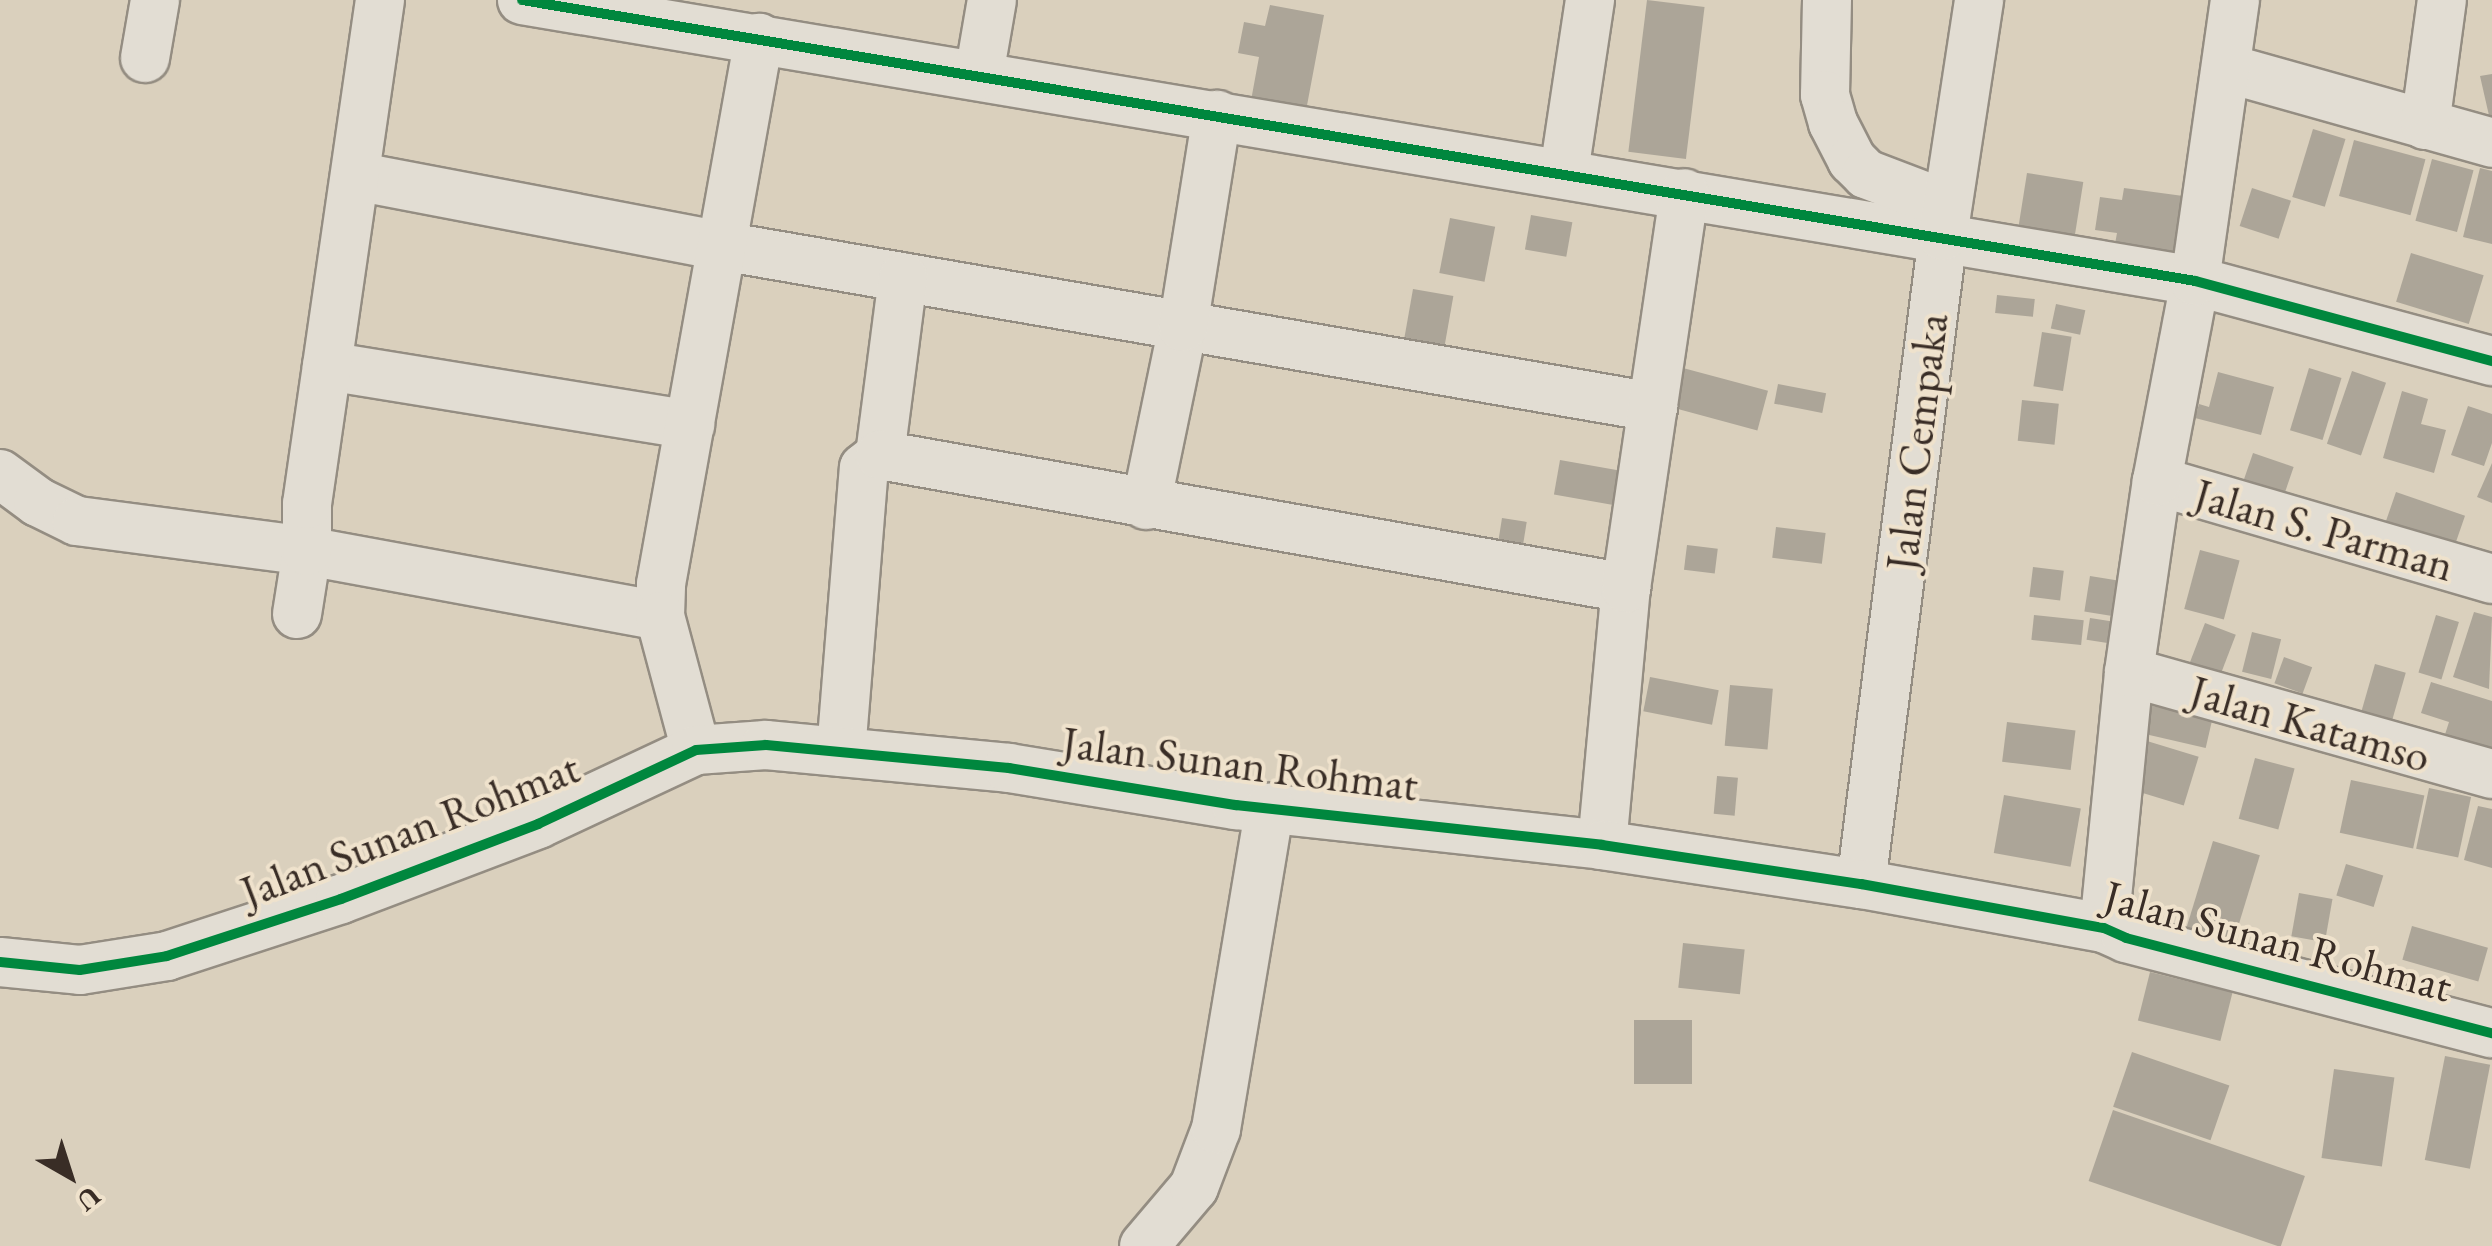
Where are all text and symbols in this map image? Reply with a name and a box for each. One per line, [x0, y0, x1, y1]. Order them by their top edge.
street label: Jalan Cempaka [1874, 310, 1960, 574]
street label: Jalan S. Parman [2188, 467, 2460, 593]
street label: Jalan Katamso [2184, 664, 2436, 784]
street label: Jalan Sunan Rohmat [1059, 715, 1421, 813]
street label: Jalan Sunan Rohmat [233, 741, 587, 919]
street label: Jalan Sunan Rohmat [2098, 869, 2458, 1013]
north arrow [20, 1126, 120, 1226]
text: U [69, 1179, 108, 1220]

